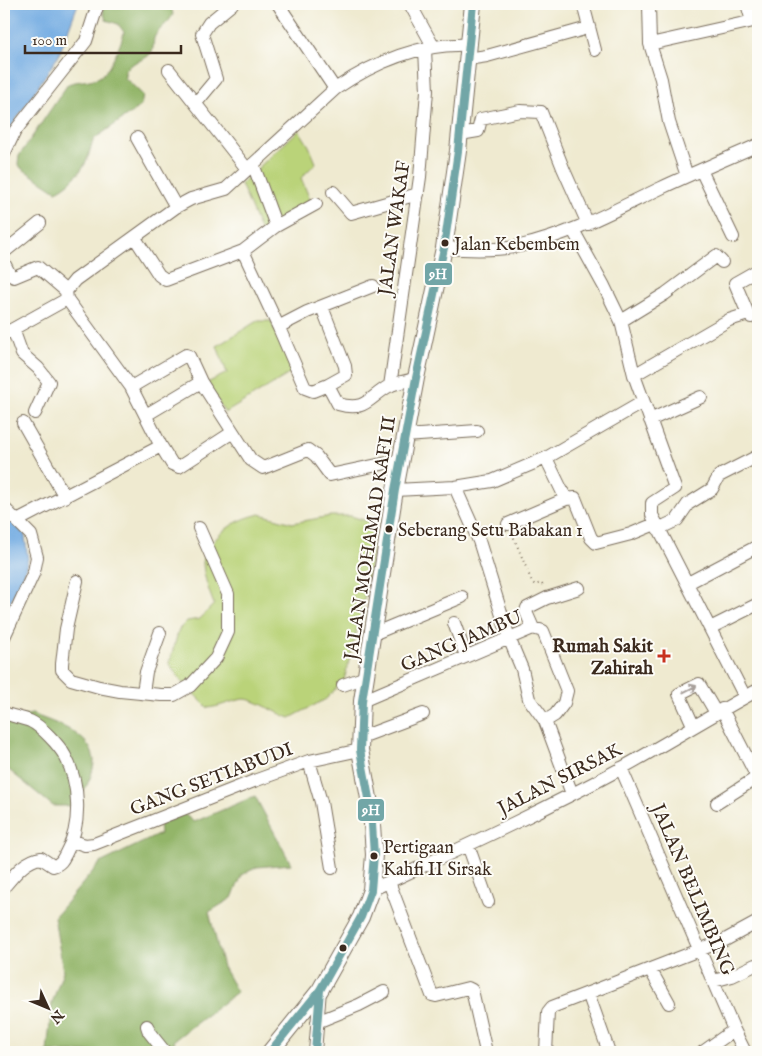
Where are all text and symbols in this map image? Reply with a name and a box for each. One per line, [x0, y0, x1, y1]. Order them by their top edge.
scale bar [25, 22, 181, 54]
text: 100 m [32, 31, 68, 50]
street label: JALAN WAKAF [373, 159, 416, 299]
place label: Jalan Kebembem [452, 234, 580, 257]
marker: Jalan Kebembem [440, 238, 450, 248]
line badge: 9H [424, 262, 453, 286]
text: 9H [428, 266, 447, 284]
street label: JALAN MOHAMAD KAFI II [340, 415, 402, 664]
place label: Seberang Setu Babakan 1 [398, 520, 583, 543]
marker: Seberang Setu Babakan 1 [384, 524, 394, 534]
street label: GANG JAMBU [397, 605, 527, 678]
place label: Rumah Sakit Zahirah [552, 635, 654, 681]
marker: Rumah Sakit Zahirah [657, 649, 671, 663]
one-way arrow [682, 684, 697, 694]
street label: GANG SETIABUDI [127, 738, 297, 822]
street label: JALAN SIRSAK [492, 738, 626, 822]
line badge: 9H [357, 798, 385, 822]
street label: JALAN BELIMBING [644, 798, 739, 979]
text: 9H [361, 802, 380, 820]
place label: Pertigaan Kahfi II Sirsak [383, 837, 492, 882]
marker: Pertigaan Kahfi II Sirsak [369, 851, 379, 861]
unlabelled marker [338, 943, 348, 953]
north arrow [22, 984, 72, 1034]
text: N [46, 1005, 68, 1027]

